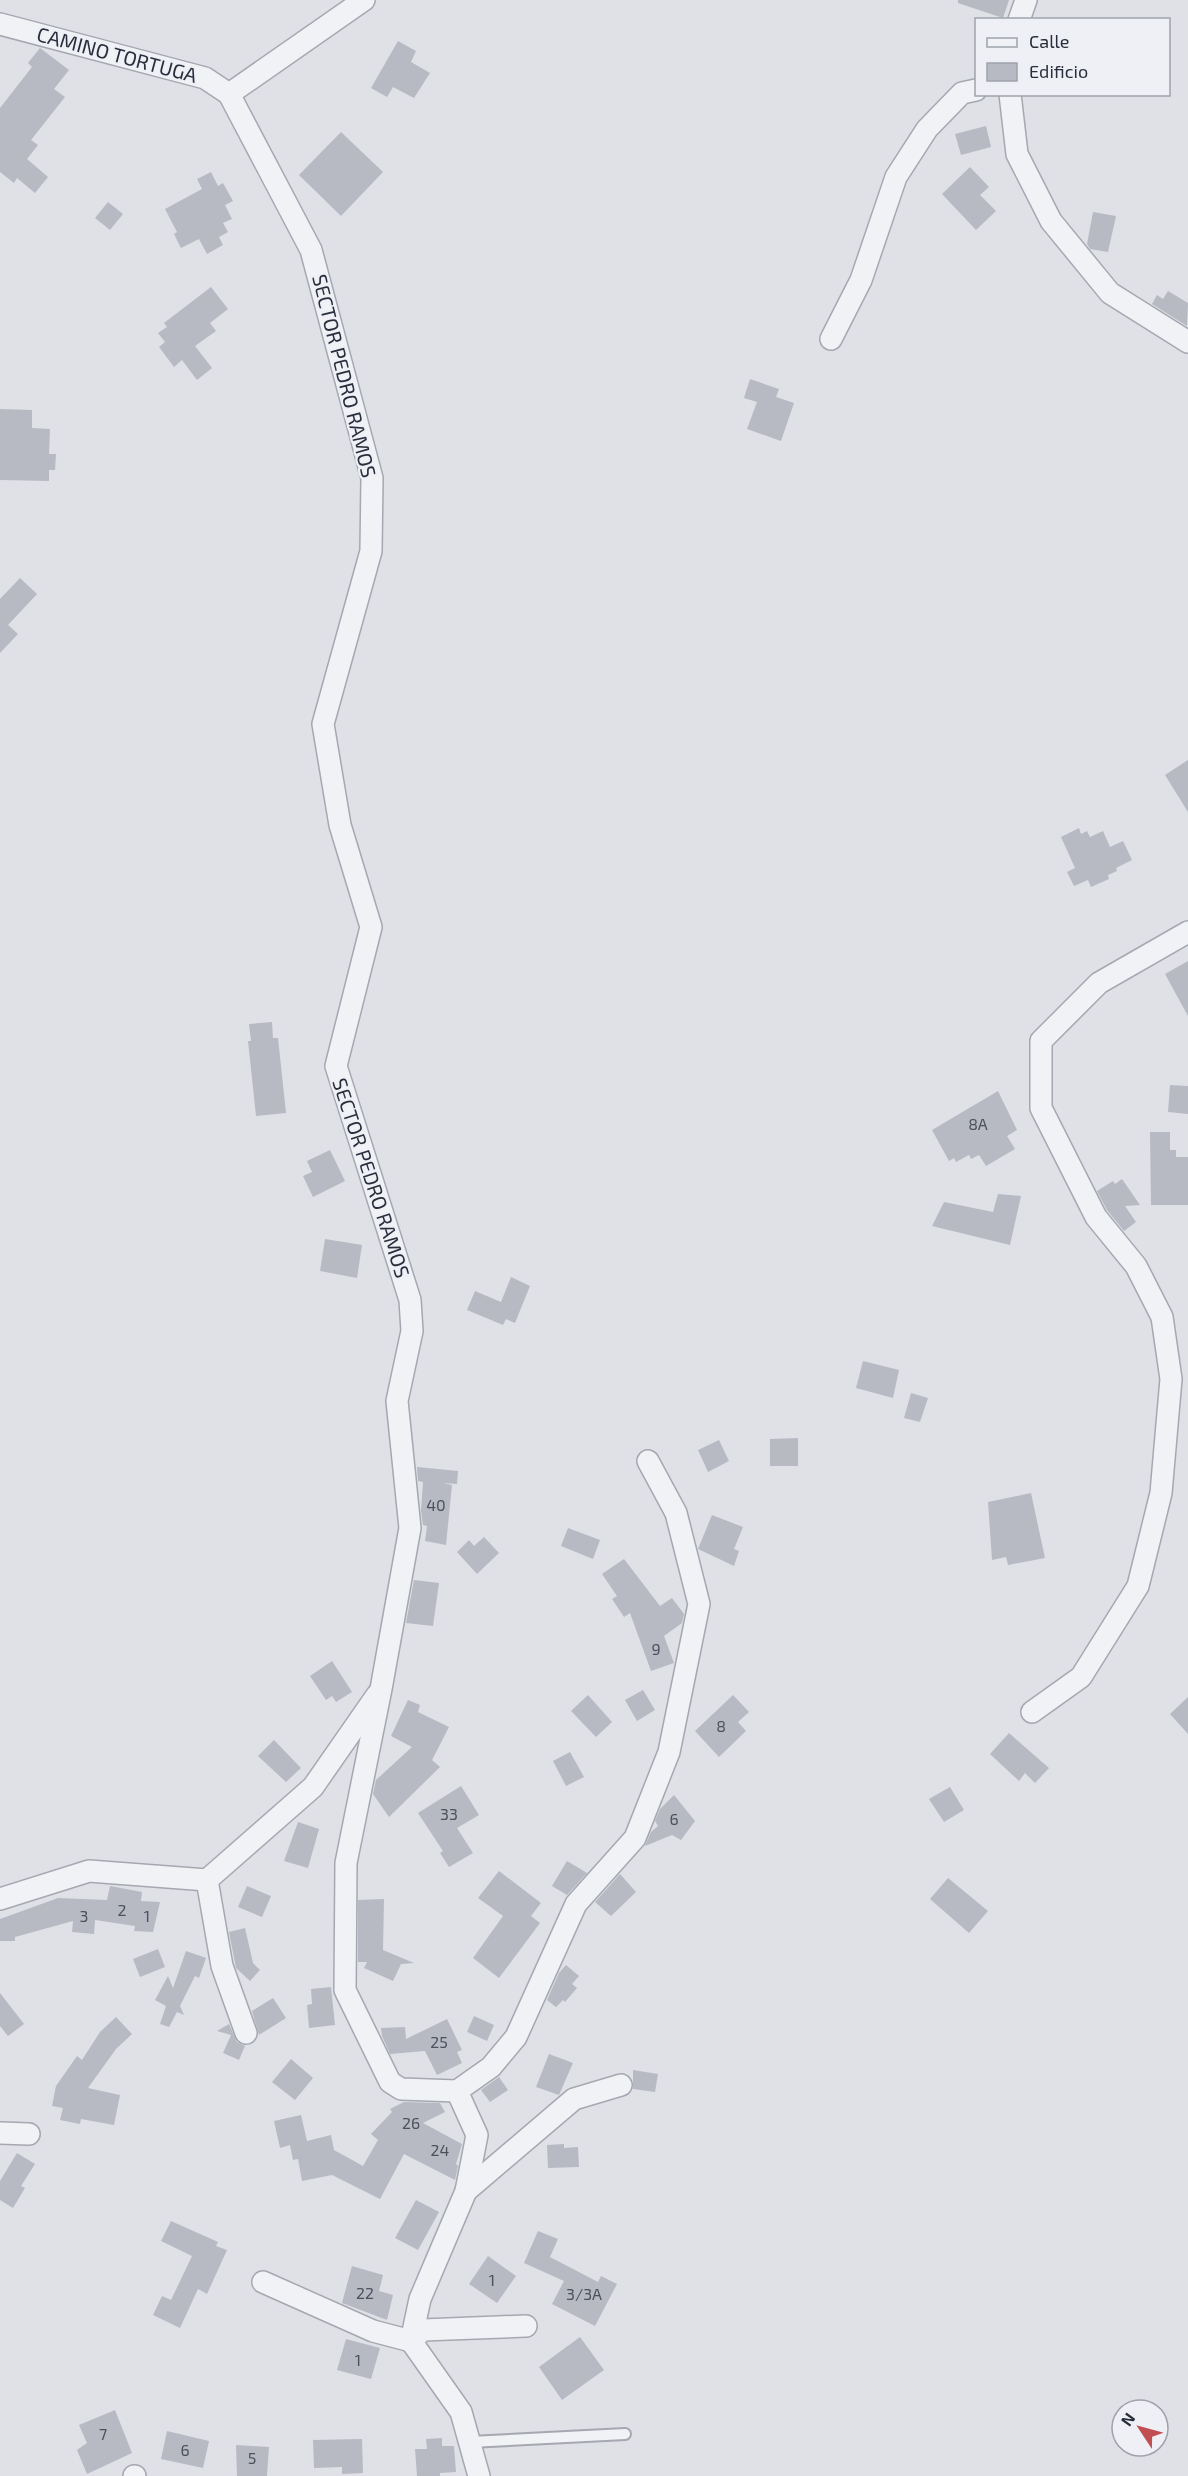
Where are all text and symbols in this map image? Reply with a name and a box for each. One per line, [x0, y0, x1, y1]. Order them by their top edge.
legend [975, 18, 1170, 96]
street label: CAMINO TORTUGA [35, 21, 201, 87]
text: Calle [1029, 30, 1070, 52]
text: Edificio [1029, 60, 1088, 82]
street label: SECTOR PEDRO RAMOS [308, 272, 382, 480]
street label: SECTOR PEDRO RAMOS [328, 1075, 416, 1281]
house number: 8A [968, 1114, 988, 1133]
house number: 40 [426, 1495, 446, 1514]
house number: 9 [651, 1639, 661, 1658]
house number: 8 [716, 1716, 726, 1735]
house number: 33 [440, 1804, 458, 1823]
house number: 6 [669, 1809, 679, 1828]
house number: 2 [118, 1900, 127, 1919]
house number: 3 [80, 1906, 88, 1925]
house number: 1 [144, 1906, 150, 1925]
house number: 25 [430, 2032, 448, 2051]
house number: 26 [402, 2113, 420, 2132]
house number: 24 [431, 2140, 450, 2159]
house number: 1 [489, 2270, 495, 2289]
house number: 22 [356, 2283, 374, 2302]
house number: 3/3A [566, 2284, 602, 2303]
house number: 1 [355, 2350, 361, 2369]
north arrow [1110, 2398, 1170, 2458]
text: N [1116, 2409, 1139, 2429]
house number: 7 [99, 2424, 107, 2443]
house number: 6 [180, 2440, 190, 2459]
house number: 5 [248, 2448, 256, 2467]

